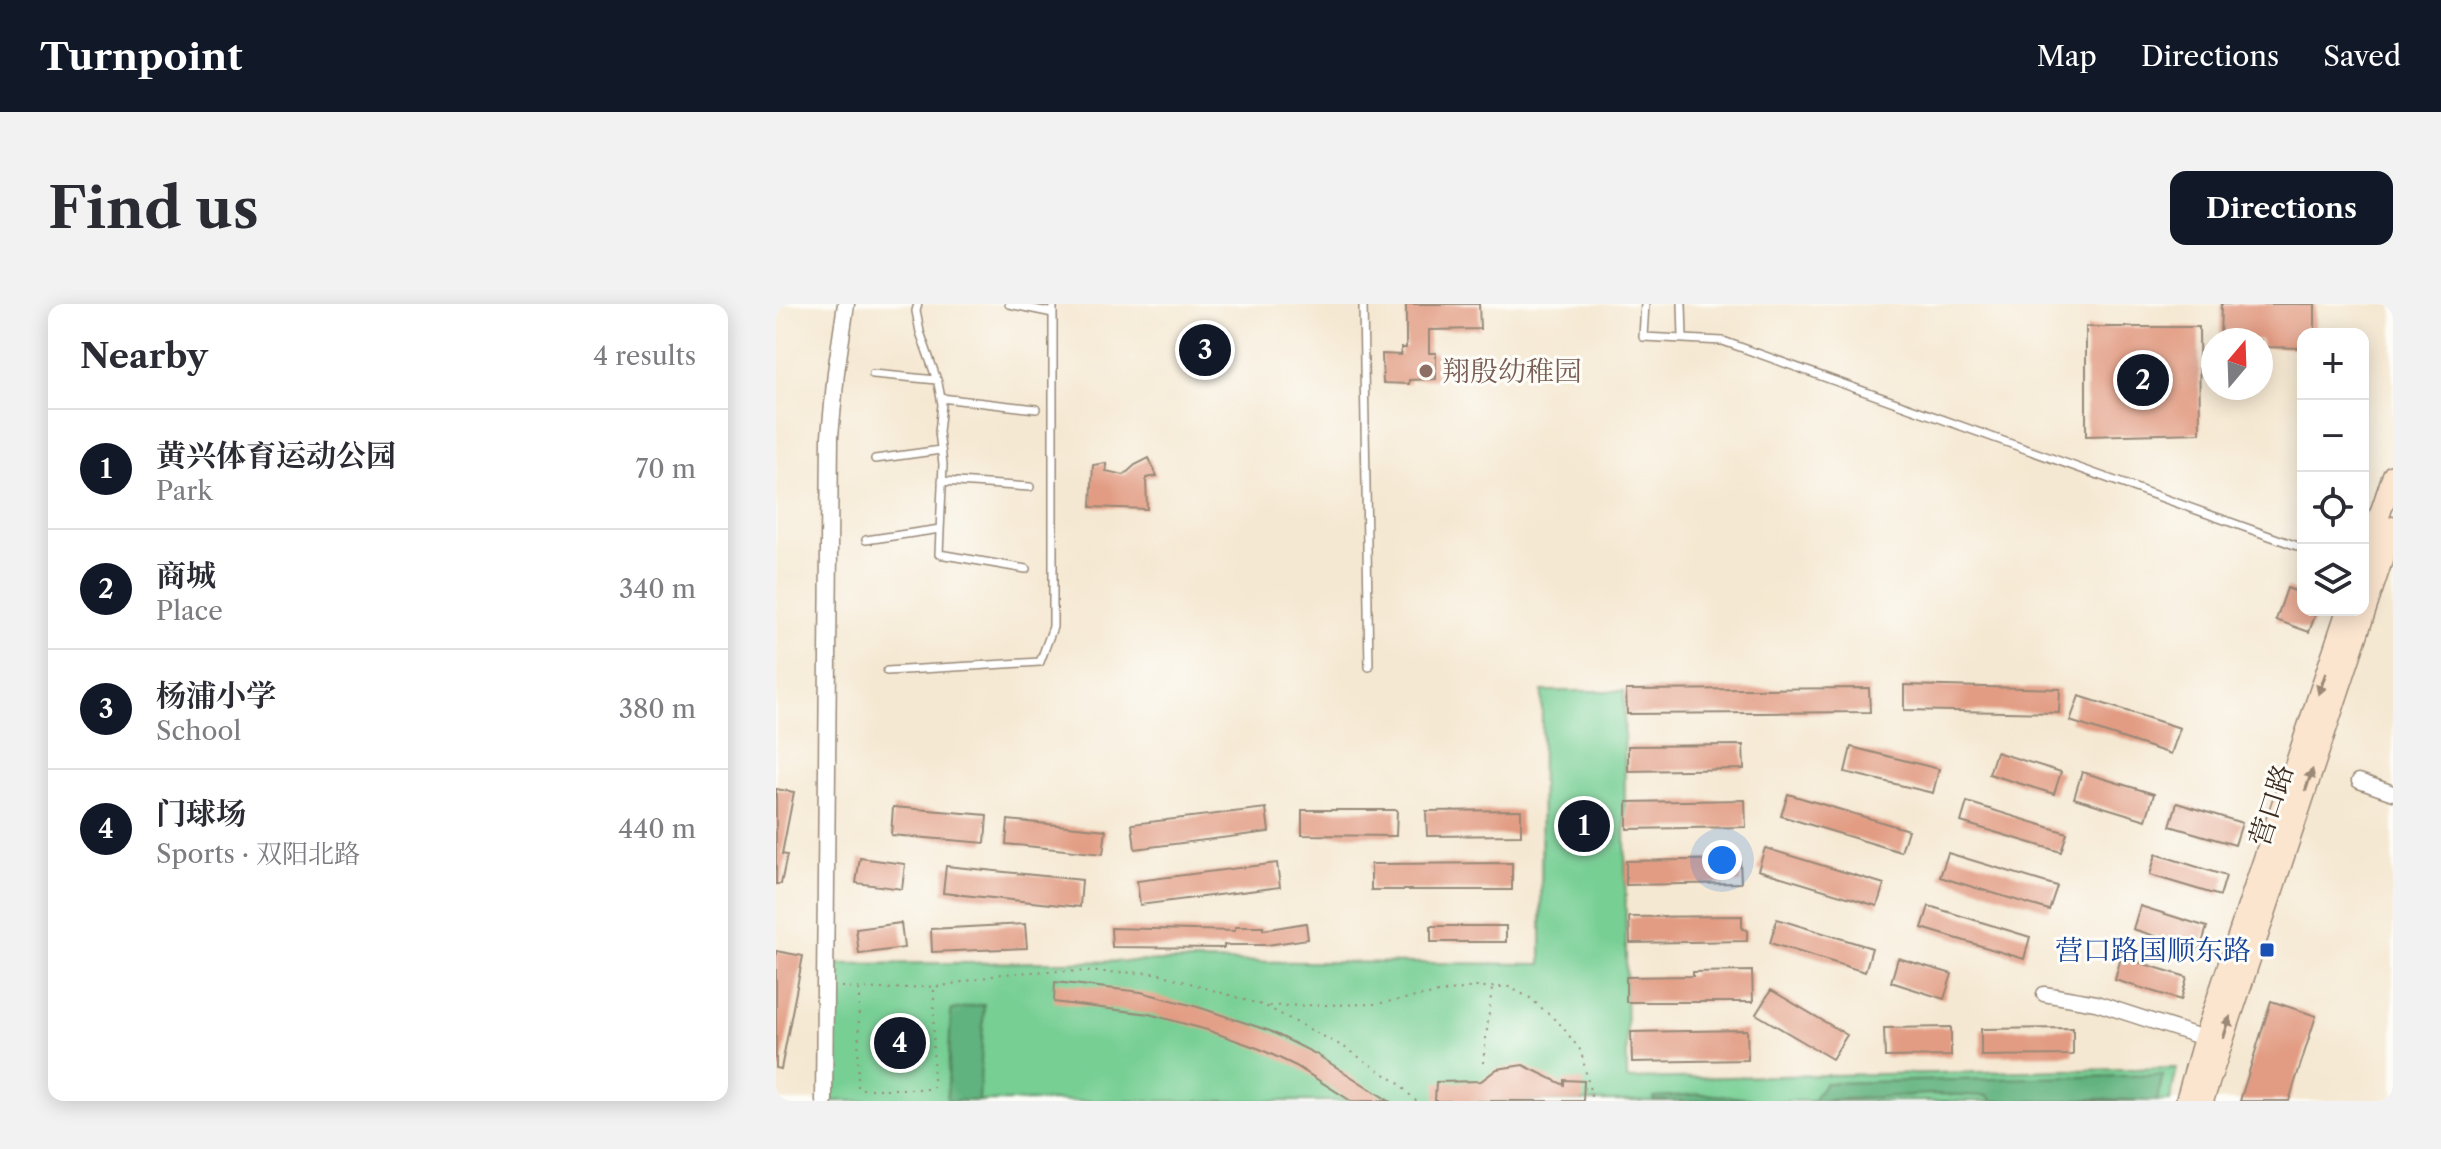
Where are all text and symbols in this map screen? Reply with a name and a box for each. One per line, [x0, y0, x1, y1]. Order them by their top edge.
text: Turnpoint [40, 33, 242, 80]
text: Map [2037, 39, 2097, 73]
text: Directions [2141, 39, 2279, 73]
text: Saved [2323, 39, 2401, 73]
button: Directions [2170, 171, 2393, 245]
text: Find us [48, 174, 259, 243]
pin: 3 [1179, 320, 1231, 380]
north arrow [2201, 328, 2273, 400]
map controls [2297, 328, 2369, 616]
button: + [2297, 328, 2369, 400]
text: Nearby [80, 335, 208, 377]
text: 4 results [593, 340, 696, 372]
pin: 2 [2117, 350, 2169, 410]
place label: 翔殷幼稚园 [1442, 354, 1582, 388]
marker: 翔殷幼稚园 [1417, 362, 1435, 380]
button: − [2297, 400, 2369, 472]
text: 黄兴体育运动公园 [156, 437, 396, 474]
text: 1 [100, 453, 112, 485]
text: 70 m [636, 453, 696, 485]
button: locate [2297, 472, 2369, 544]
text: Park [156, 475, 213, 507]
button: layers [2297, 544, 2369, 616]
text: 商城 [156, 557, 216, 594]
text: 2 [98, 573, 114, 605]
text: 340 m [619, 573, 696, 605]
text: Place [156, 595, 223, 627]
one-way arrow [2316, 672, 2328, 696]
text: 杨浦小学 [156, 677, 276, 714]
text: 3 [99, 693, 113, 725]
text: 380 m [619, 693, 696, 725]
text: School [156, 715, 241, 747]
street label: 营口路 [2242, 760, 2300, 850]
one-way arrow [2304, 768, 2316, 792]
text: 门球场 [156, 795, 246, 832]
pin: 1 [1558, 796, 1610, 856]
text: 4 [98, 813, 114, 845]
text: 440 m [618, 813, 696, 845]
text: Sports · 双阳北路 [156, 838, 360, 870]
your location [1702, 840, 1742, 880]
place label: 营口路国顺东路 [2055, 933, 2251, 967]
marker: 营口路国顺东路 [2258, 941, 2276, 959]
pin: 4 [874, 1013, 926, 1073]
one-way arrow [2222, 1015, 2234, 1039]

